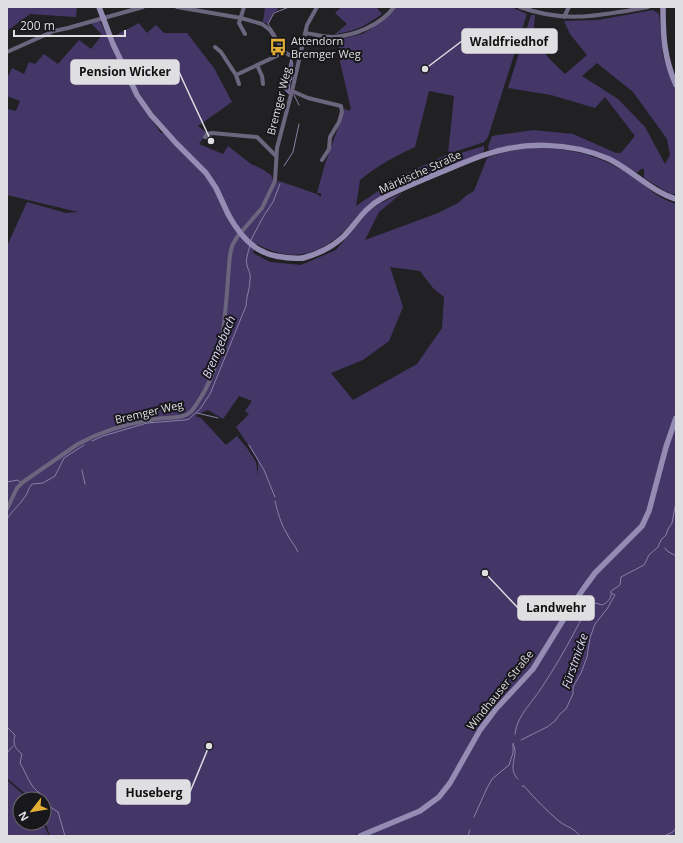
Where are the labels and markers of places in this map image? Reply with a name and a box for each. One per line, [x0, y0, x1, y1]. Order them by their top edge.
callout: Waldfriedhof [462, 29, 557, 53]
place label: Attendorn Bremger Weg [291, 33, 361, 61]
bus stop icon: Attendorn Bremger Weg [268, 37, 288, 57]
callout: Pension Wicker [71, 60, 179, 84]
callout: Landwehr [518, 596, 594, 620]
callout: Huseberg [117, 780, 190, 804]

